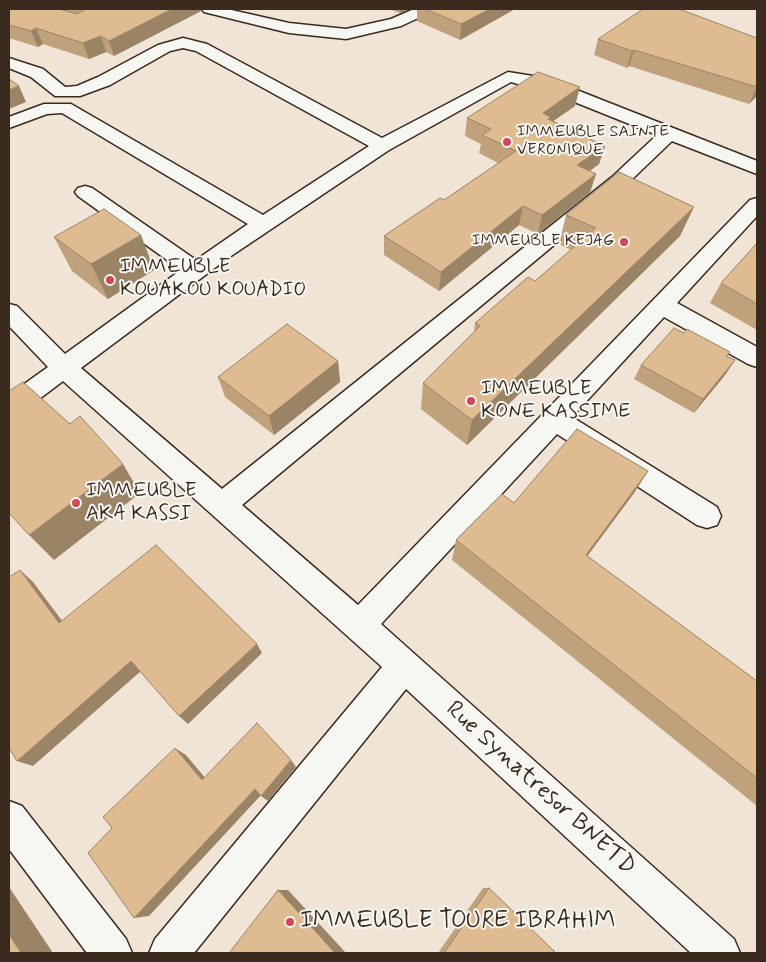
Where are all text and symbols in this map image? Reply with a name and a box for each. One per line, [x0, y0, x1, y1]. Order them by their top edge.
place label: IMMEUBLE SAINTE VERONIQUE [517, 123, 669, 161]
marker: IMMEUBLE SAINTE VERONIQUE [501, 136, 513, 148]
place label: IMMEUBLE KEJAG [472, 232, 614, 252]
marker: IMMEUBLE KEJAG [618, 236, 630, 248]
place label: IMMEUBLE KOUAKOU KOUADIO [120, 256, 306, 303]
marker: IMMEUBLE KOUAKOU KOUADIO [104, 274, 116, 286]
place label: IMMEUBLE KONE KASSIME [481, 378, 630, 425]
marker: IMMEUBLE KONE KASSIME [465, 395, 477, 407]
place label: IMMEUBLE AKA KASSI [86, 480, 196, 527]
marker: IMMEUBLE AKA KASSI [70, 497, 82, 509]
street label: Rue Synatresor BNETD [439, 696, 641, 882]
place label: IMMEUBLE TOURE IBRAHIM [300, 908, 615, 936]
marker: IMMEUBLE TOURE IBRAHIM [284, 916, 296, 928]

